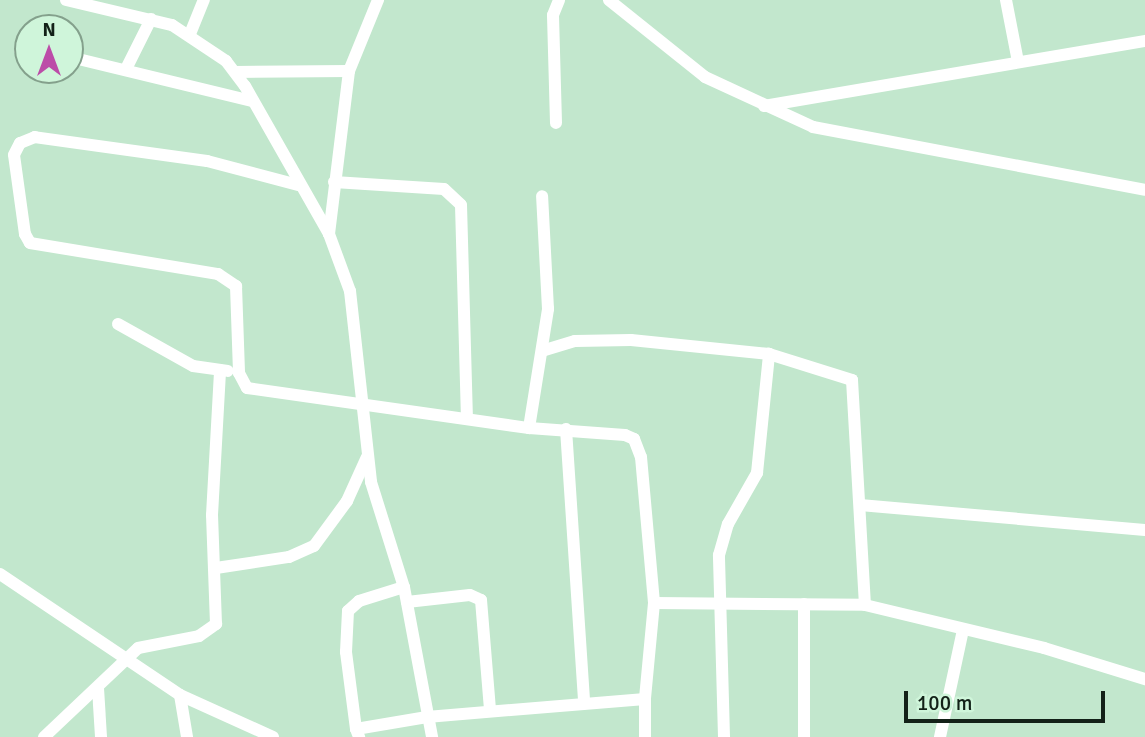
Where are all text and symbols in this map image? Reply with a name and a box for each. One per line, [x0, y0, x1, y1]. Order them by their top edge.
north arrow [14, 14, 84, 84]
text: N [42, 18, 56, 42]
scale bar [907, 678, 1108, 722]
text: 100 m [917, 690, 972, 716]

